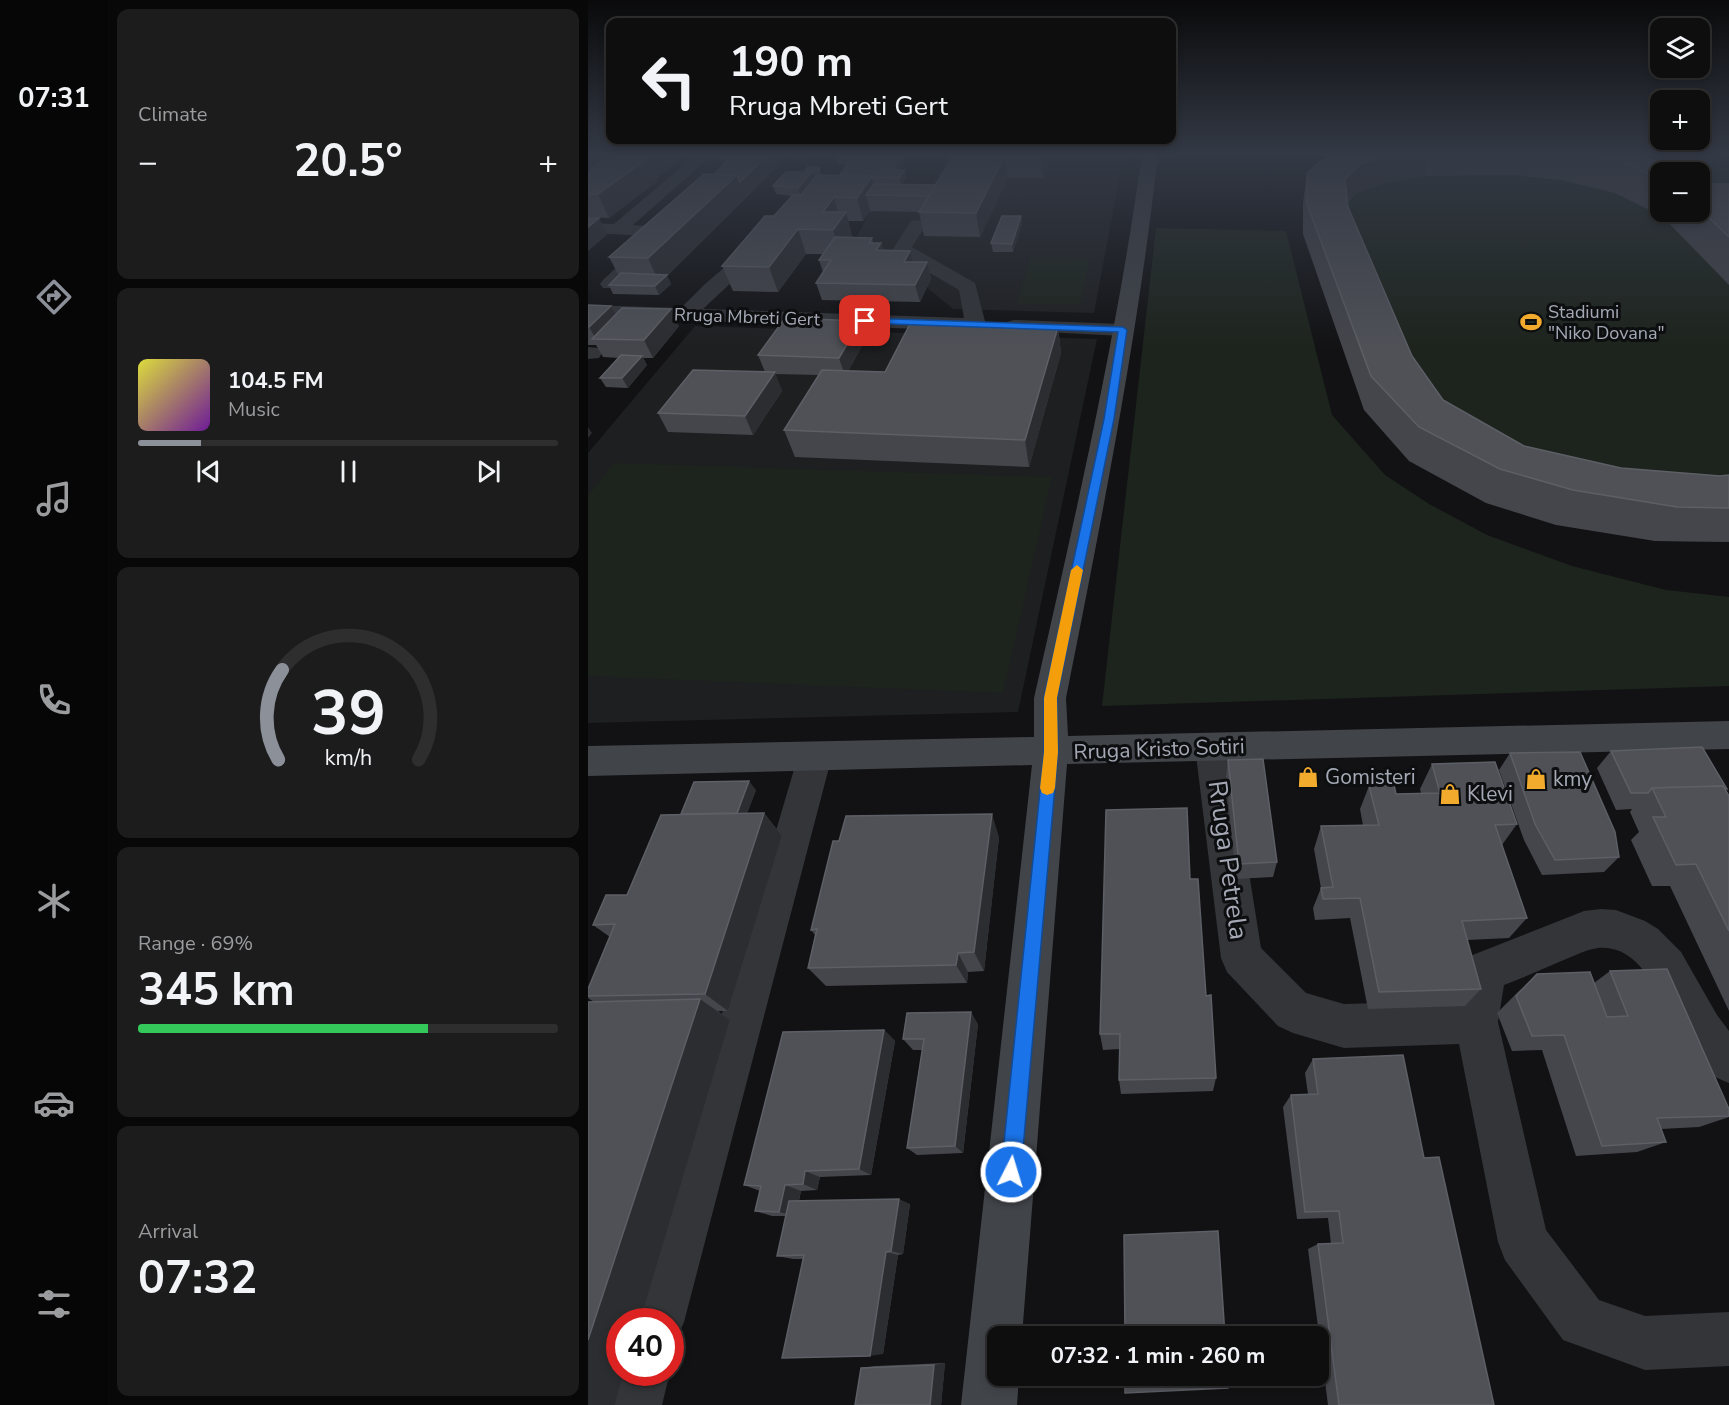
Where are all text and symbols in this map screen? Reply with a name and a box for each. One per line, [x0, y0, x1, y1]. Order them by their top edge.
map controls [1650, 18, 1710, 222]
button: layers [1650, 18, 1710, 78]
text: 190 m [729, 34, 853, 91]
icon: left [630, 42, 708, 120]
text: 07:31 [18, 80, 90, 117]
text: Rruga Mbreti Gert [729, 88, 948, 125]
button: + [1650, 90, 1710, 150]
text: Climate [138, 101, 207, 128]
text: 20.5° [293, 131, 403, 192]
text: − [138, 140, 158, 185]
text: + [538, 140, 558, 185]
button: − [1650, 162, 1710, 222]
icon: directions [33, 276, 75, 318]
pin [839, 295, 890, 346]
place label: Stadiumi "Niko Dovana" [1548, 300, 1665, 345]
street label: Rruga Mbreti Gert [674, 302, 821, 332]
icon: arrive [848, 304, 881, 337]
sports icon: Stadiumi "Niko Dovana" [1519, 310, 1543, 334]
text: 104.5 FM [228, 366, 324, 396]
text: Music [228, 396, 280, 423]
icon: previous [192, 455, 225, 488]
icon: pause [332, 455, 365, 488]
icon: next [472, 455, 505, 488]
icon: music [33, 478, 75, 520]
text: 39 [311, 671, 385, 756]
icon: phone [33, 679, 75, 721]
street label: Rruga Kristo Sotiri [1073, 732, 1245, 766]
text: km/h [324, 743, 372, 773]
place label: Gomisteri [1325, 763, 1416, 791]
shop icon: Gomisteri [1296, 765, 1320, 789]
place label: kmy [1553, 765, 1592, 793]
shop icon: kmy [1524, 767, 1548, 791]
street label: Rruga Petrela [1200, 778, 1256, 942]
place label: Klevi [1467, 780, 1513, 808]
shop icon: Klevi [1438, 782, 1462, 806]
icon: climate [33, 880, 75, 922]
text: Range · 69% [138, 930, 253, 957]
text: 345 km [138, 960, 295, 1021]
icon: car [33, 1082, 75, 1124]
position arrow [979, 1140, 1043, 1204]
text: Arrival [138, 1218, 198, 1245]
text: 07:32 [138, 1248, 257, 1309]
icon: filters [33, 1283, 75, 1325]
speed limit sign: 40 [606, 1308, 684, 1386]
text: 07:32 · 1 min · 260 m [1051, 1341, 1265, 1371]

